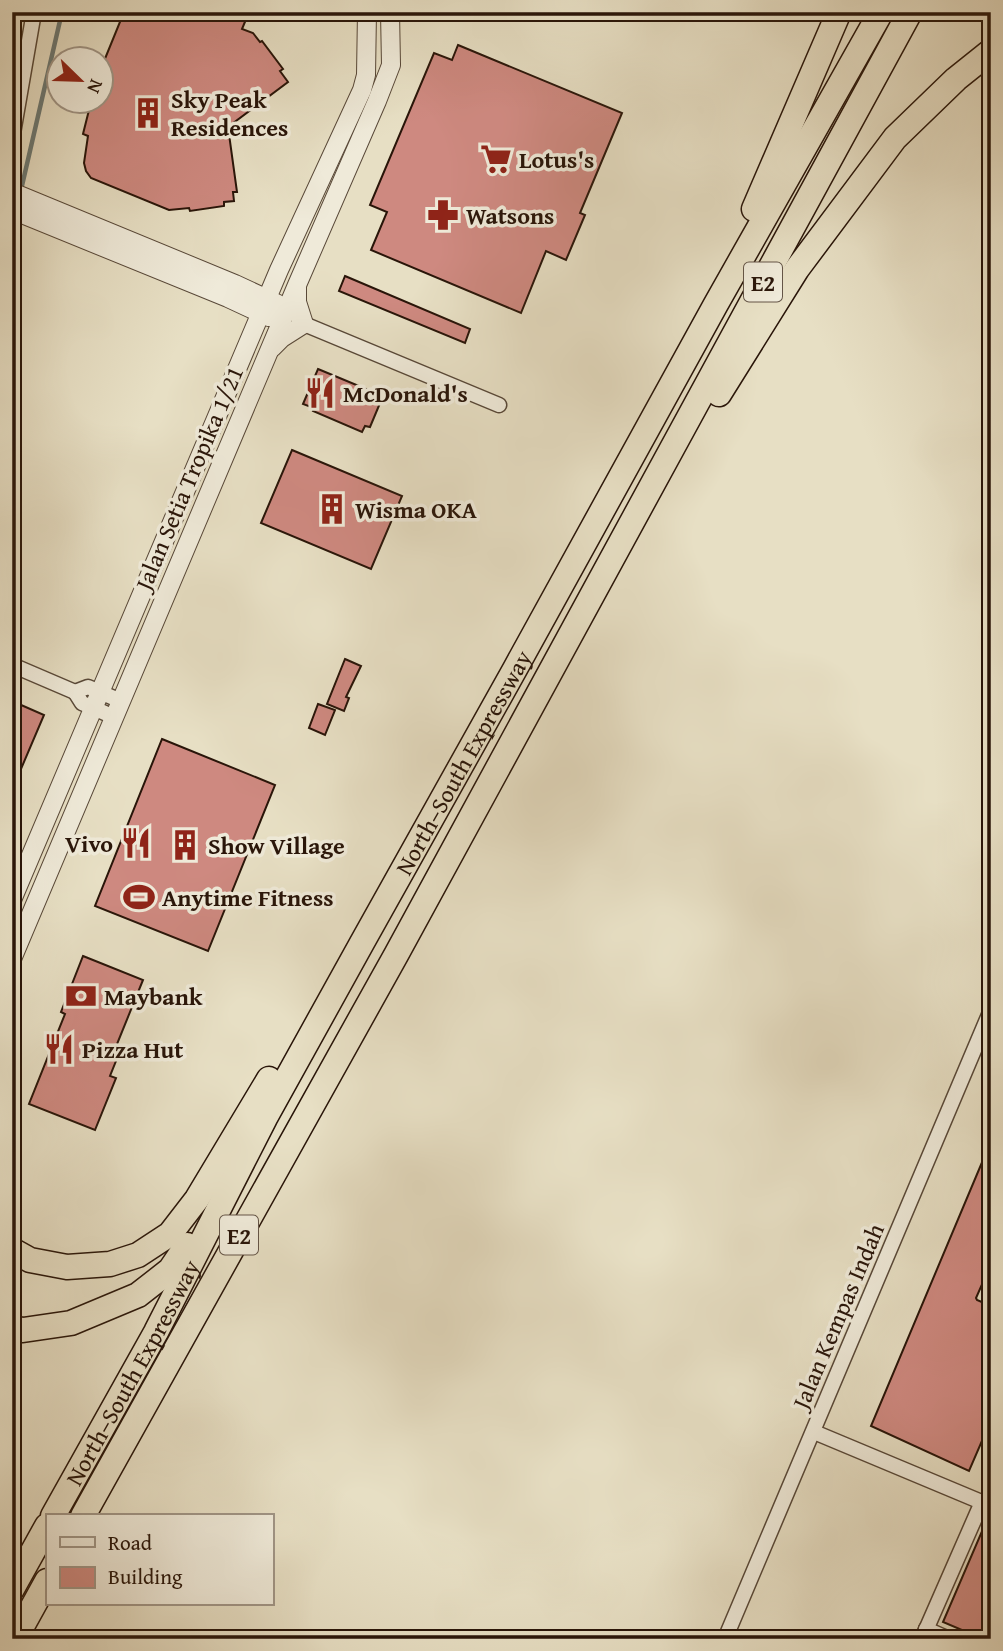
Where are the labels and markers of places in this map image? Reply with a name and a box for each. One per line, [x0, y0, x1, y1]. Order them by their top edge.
place label: Sky Peak Residences [171, 82, 288, 145]
building icon: Sky Peak Residences [131, 96, 165, 130]
supermarket icon: Lotus's [479, 142, 513, 176]
place label: Lotus's [519, 142, 594, 177]
pharmacy icon: Watsons [426, 198, 460, 232]
place label: Watsons [466, 198, 554, 233]
restaurant icon: McDonald's [303, 376, 337, 410]
place label: McDonald's [343, 376, 468, 411]
building icon: Wisma OKA [315, 492, 349, 526]
place label: Wisma OKA [355, 492, 478, 527]
place label: Vivo [65, 826, 113, 861]
restaurant icon: Vivo [119, 826, 153, 860]
building icon: Show Village [168, 828, 202, 862]
place label: Show Village [208, 828, 345, 863]
sports icon: Anytime Fitness [122, 880, 156, 914]
place label: Anytime Fitness [162, 880, 334, 915]
bank icon: Maybank [64, 979, 98, 1013]
place label: Maybank [104, 979, 203, 1014]
restaurant icon: Pizza Hut [42, 1032, 76, 1066]
place label: Pizza Hut [82, 1032, 183, 1067]

